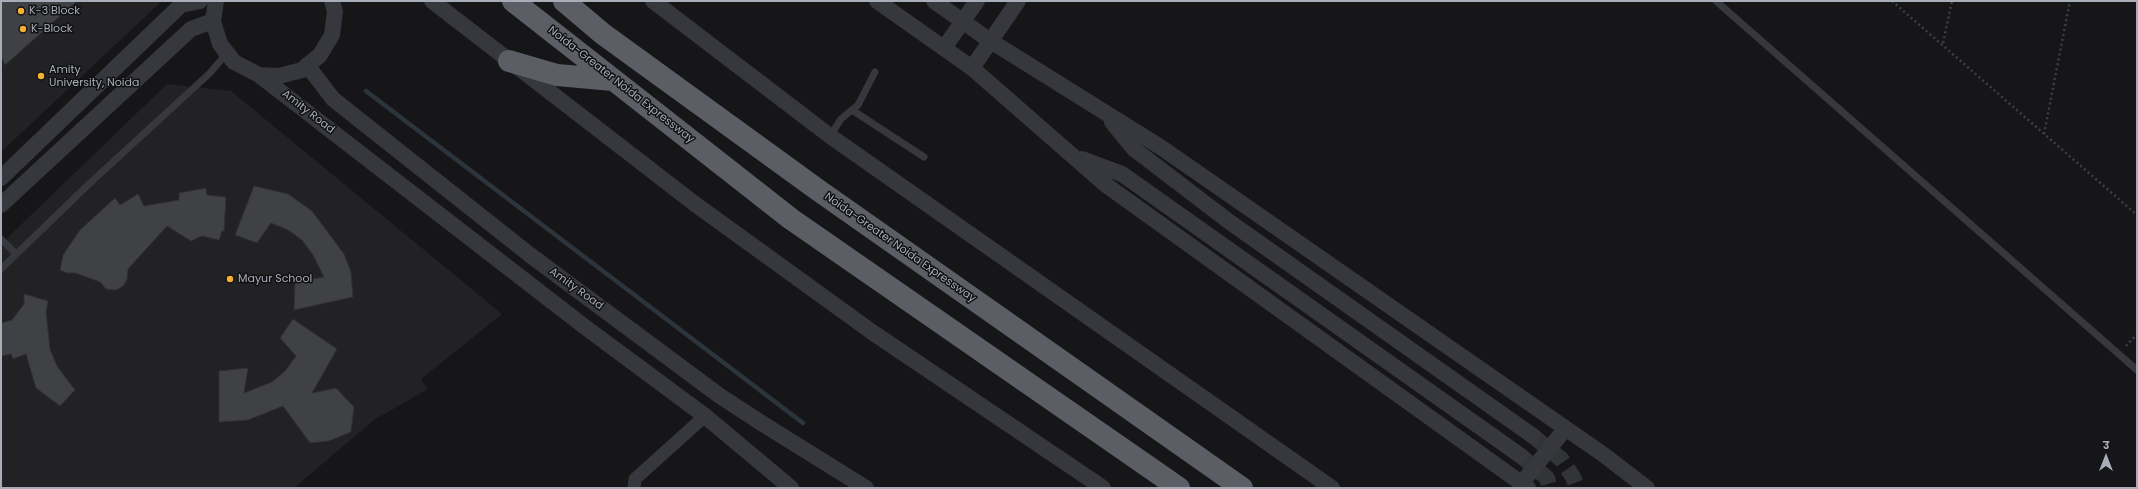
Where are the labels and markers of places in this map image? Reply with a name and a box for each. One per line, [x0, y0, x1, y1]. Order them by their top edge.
place label: K-3 Block [29, 4, 80, 18]
marker: K-3 Block [16, 6, 26, 16]
place label: K-Block [31, 22, 72, 36]
marker: K-Block [18, 24, 28, 34]
place label: Amity University, Noida [49, 63, 139, 89]
marker: Amity University, Noida [36, 71, 46, 81]
place label: Mayur School [238, 272, 312, 286]
marker: Mayur School [225, 274, 235, 284]

